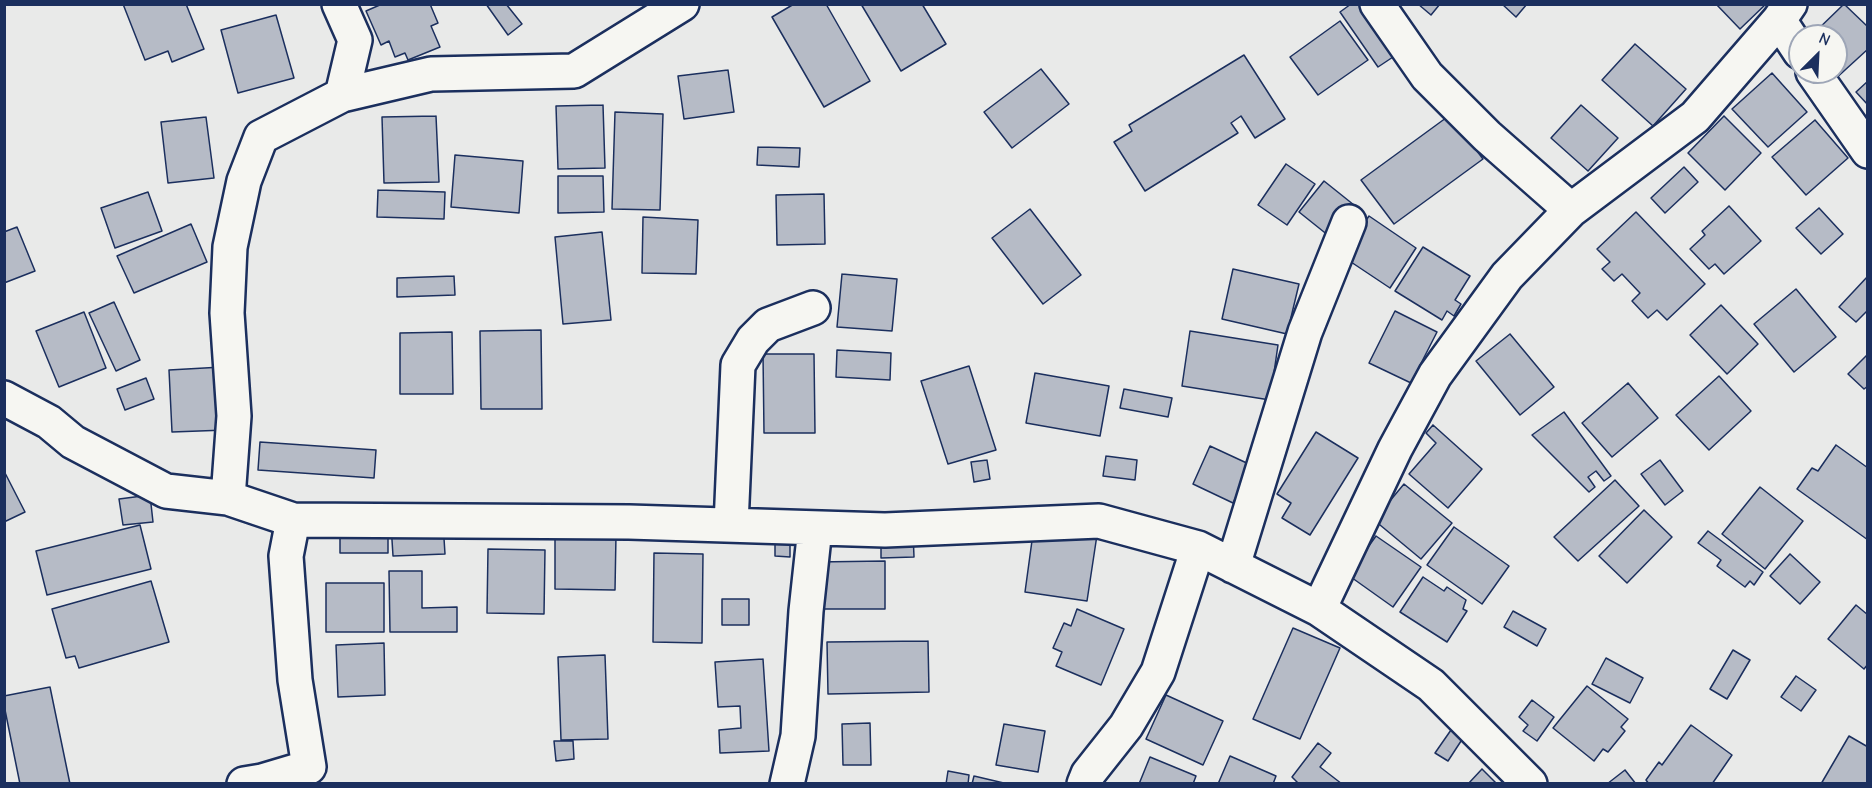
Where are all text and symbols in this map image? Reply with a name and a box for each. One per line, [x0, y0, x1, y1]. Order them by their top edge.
north arrow [1788, 24, 1848, 84]
text: N [1816, 29, 1833, 50]

